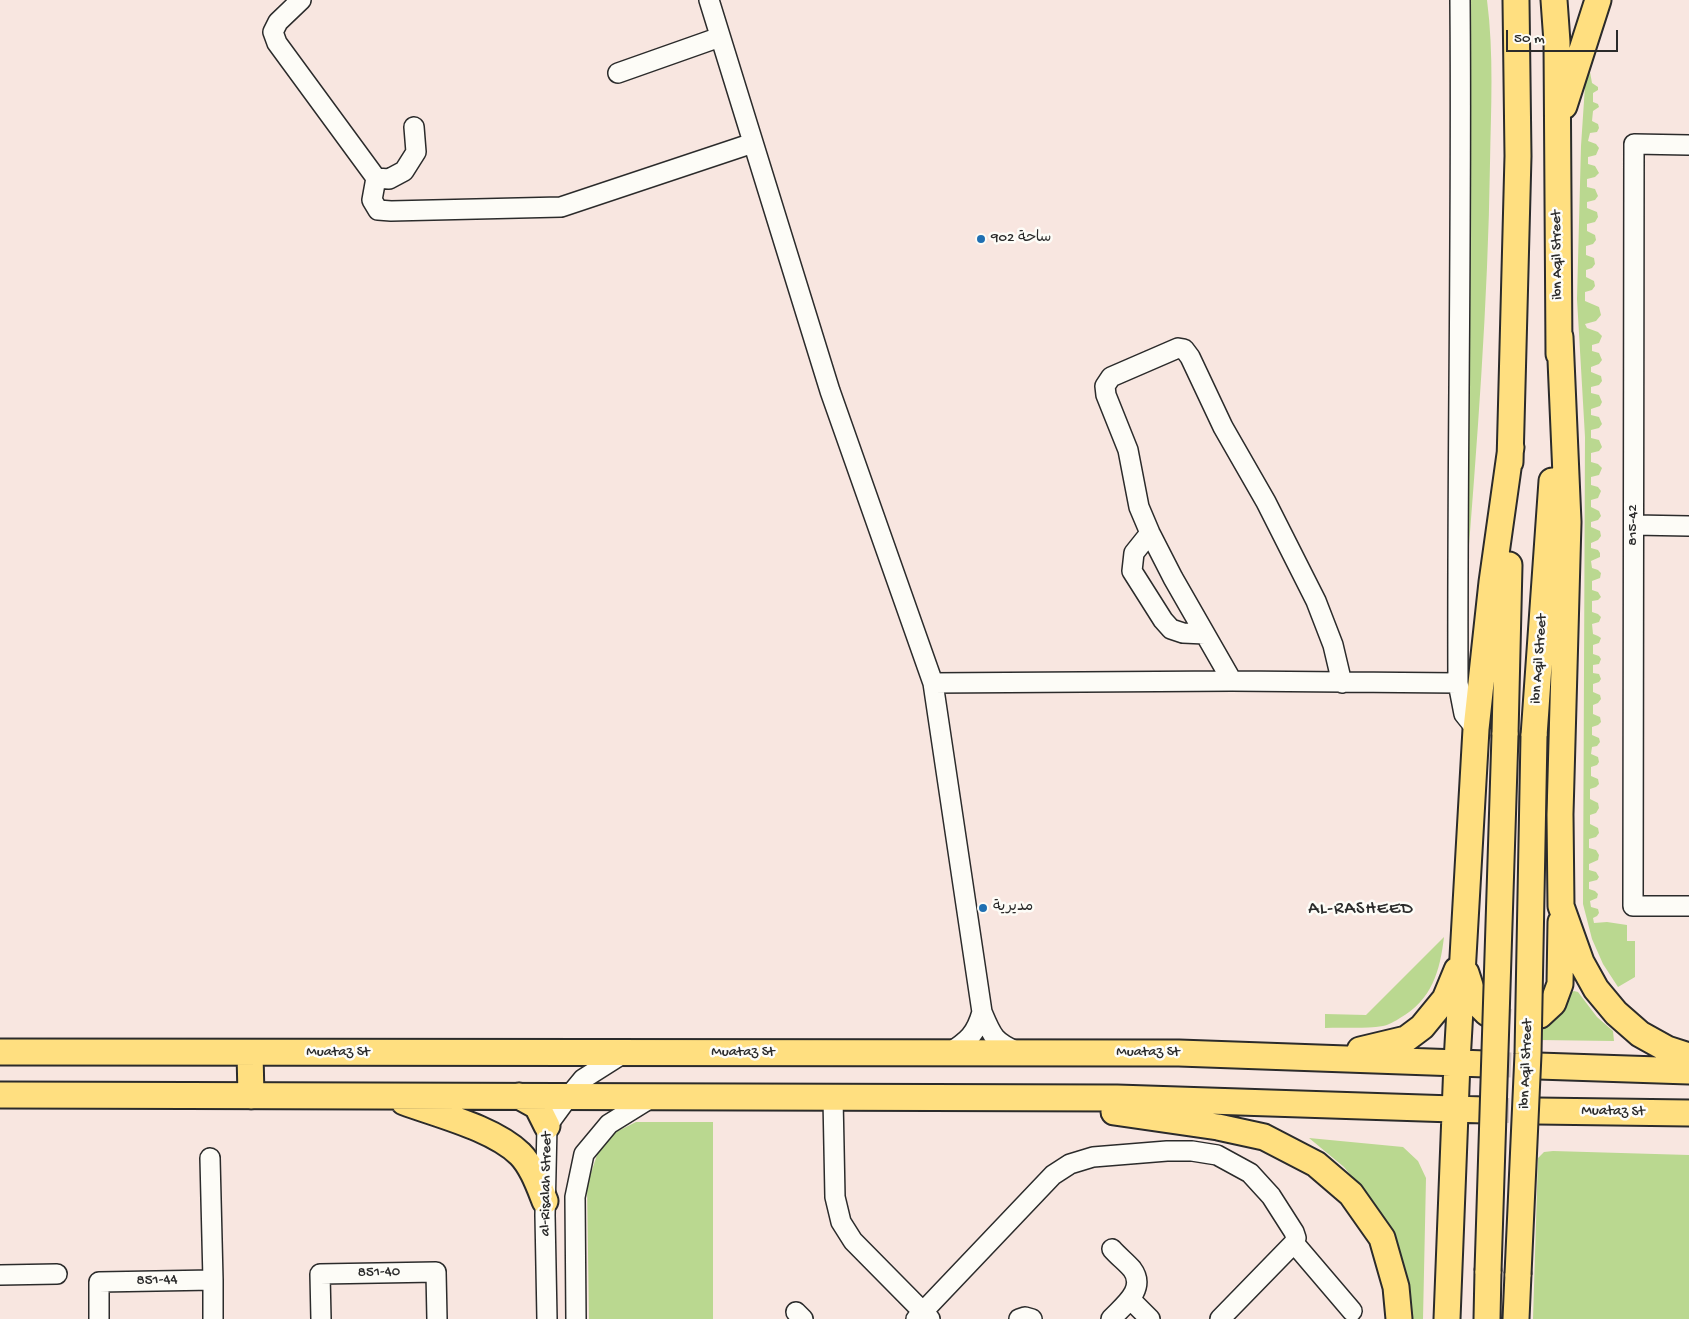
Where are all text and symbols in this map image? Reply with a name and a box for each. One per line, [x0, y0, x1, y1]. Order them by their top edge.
scale bar [1509, 20, 1622, 52]
text: 50 m [1514, 30, 1545, 48]
street label: ibn Aqil Street [1548, 210, 1568, 300]
place label: ساحة 902 [991, 230, 1051, 248]
marker: ساحة 902 [975, 233, 987, 245]
street label: 815-42 [1625, 504, 1643, 546]
street label: ibn Aqil Street [1528, 614, 1552, 704]
place label: مديرية [993, 899, 1033, 917]
district label: AL-RASHEED [1307, 899, 1415, 921]
marker: مديرية [977, 902, 989, 914]
street label: ibn Aqil Street [1516, 1019, 1538, 1109]
street label: Muataz St [306, 1044, 370, 1062]
street label: Muataz St [711, 1044, 775, 1062]
street label: Muataz St [1116, 1044, 1180, 1062]
street label: Muataz St [1581, 1102, 1645, 1122]
street label: al-Risalah Street [537, 1132, 557, 1236]
street label: 851-40 [358, 1264, 400, 1282]
street label: 851-44 [136, 1272, 178, 1290]

